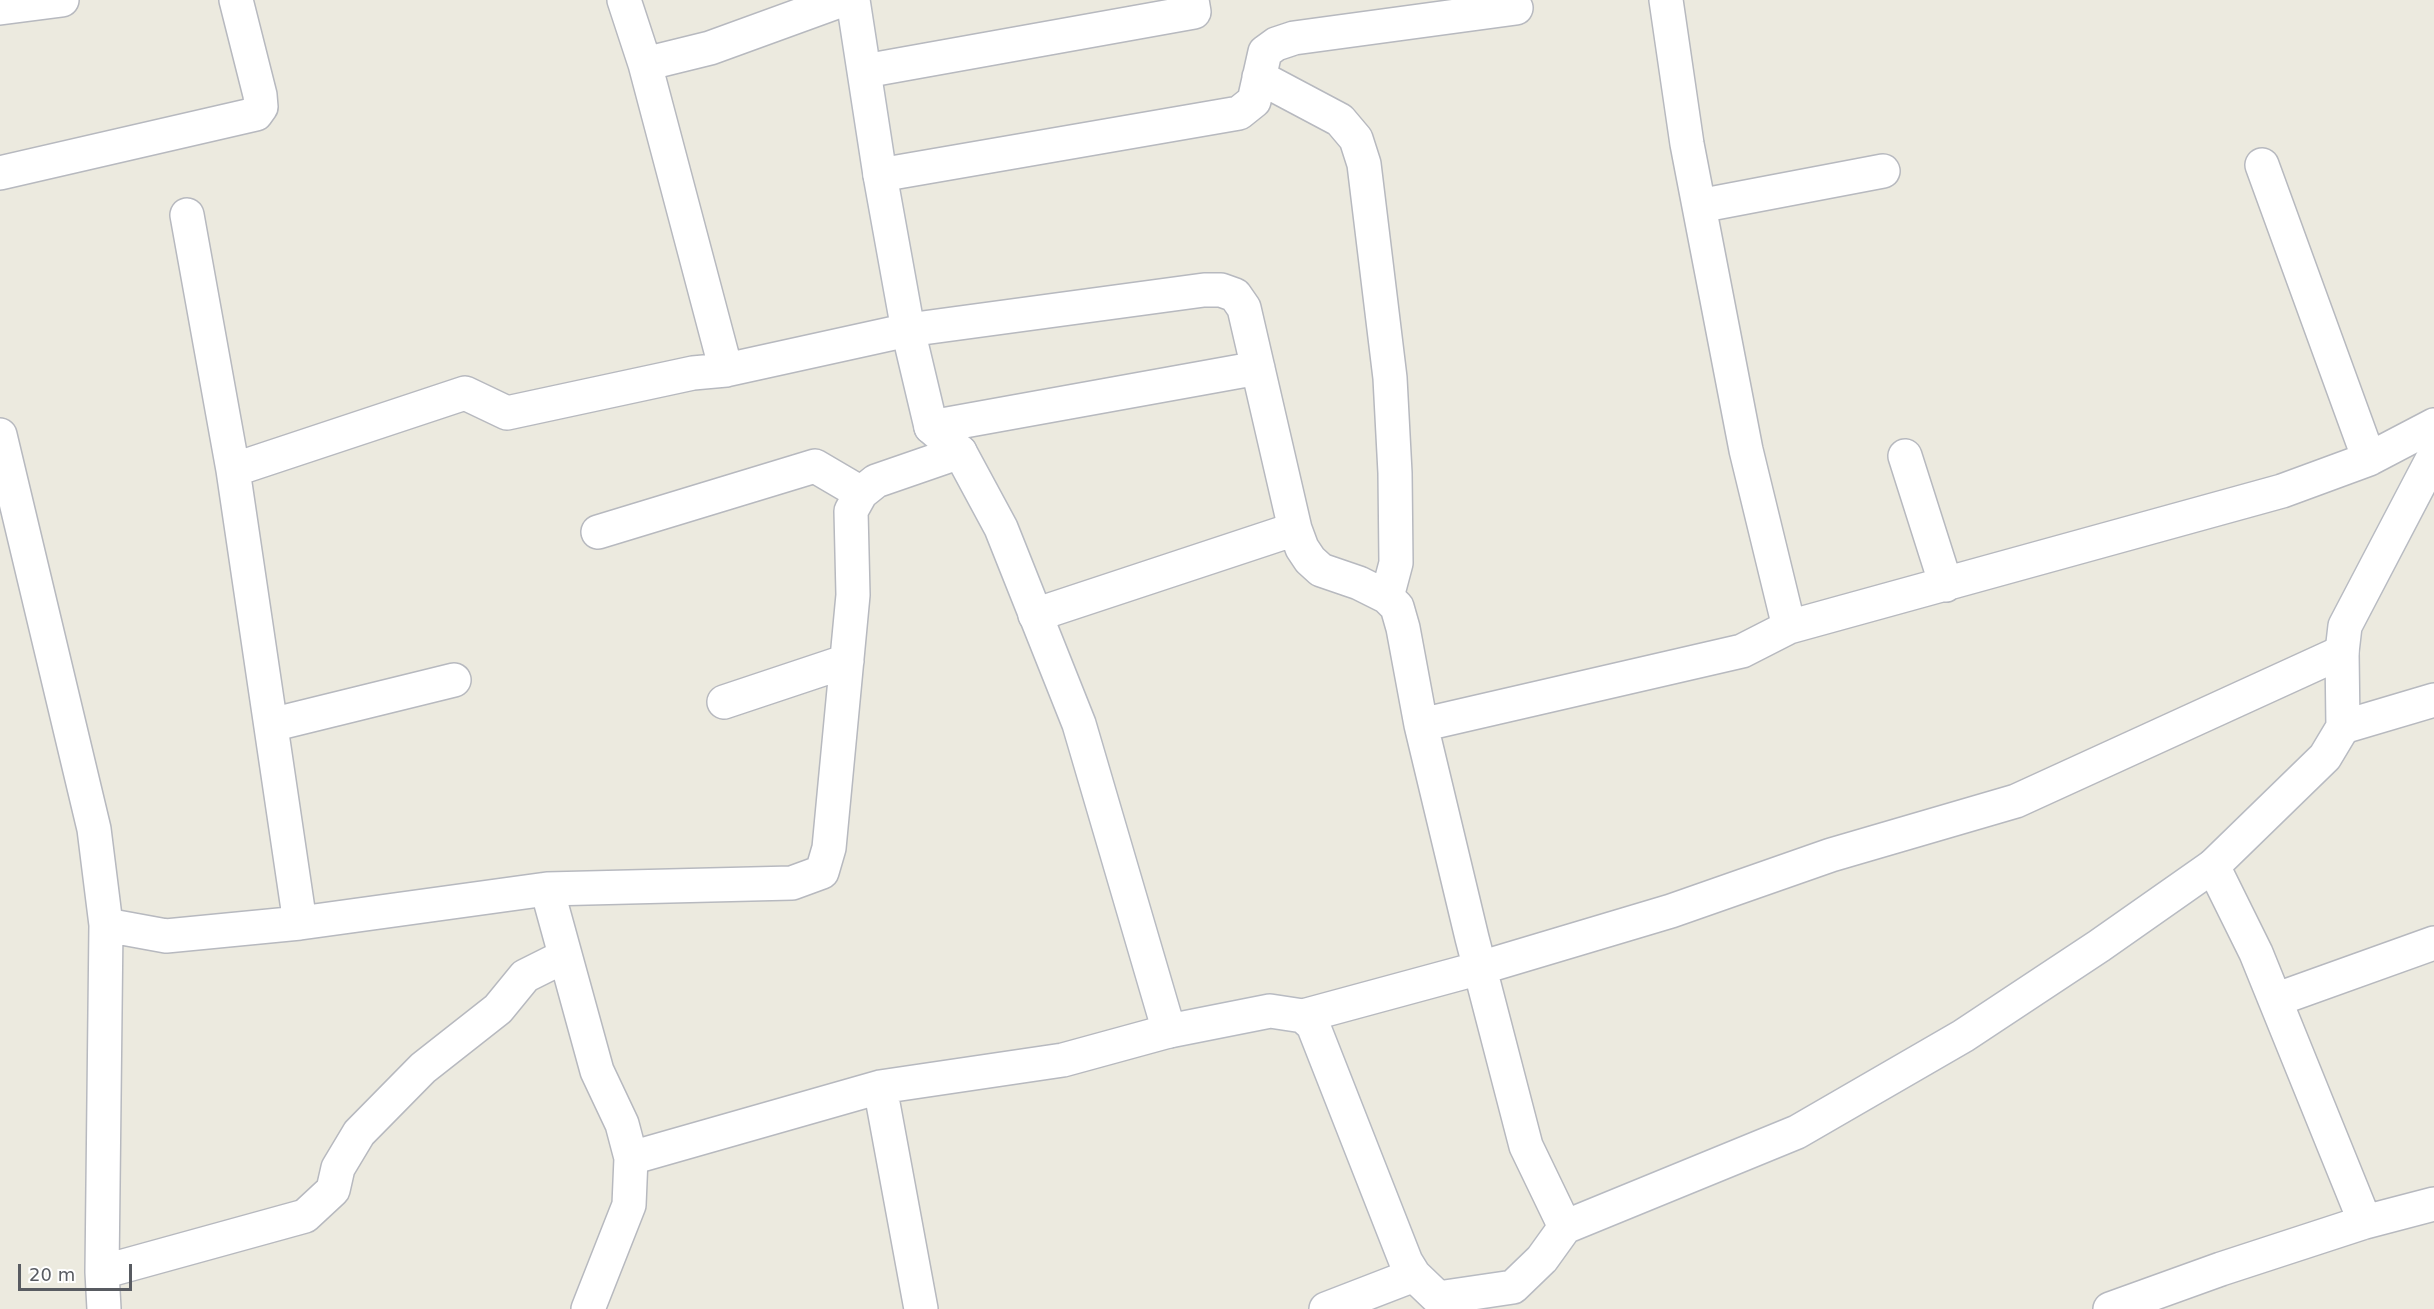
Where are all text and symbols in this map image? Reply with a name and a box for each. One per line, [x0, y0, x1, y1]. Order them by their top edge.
scale bar [21, 1252, 135, 1290]
text: 20 m [29, 1264, 75, 1285]

